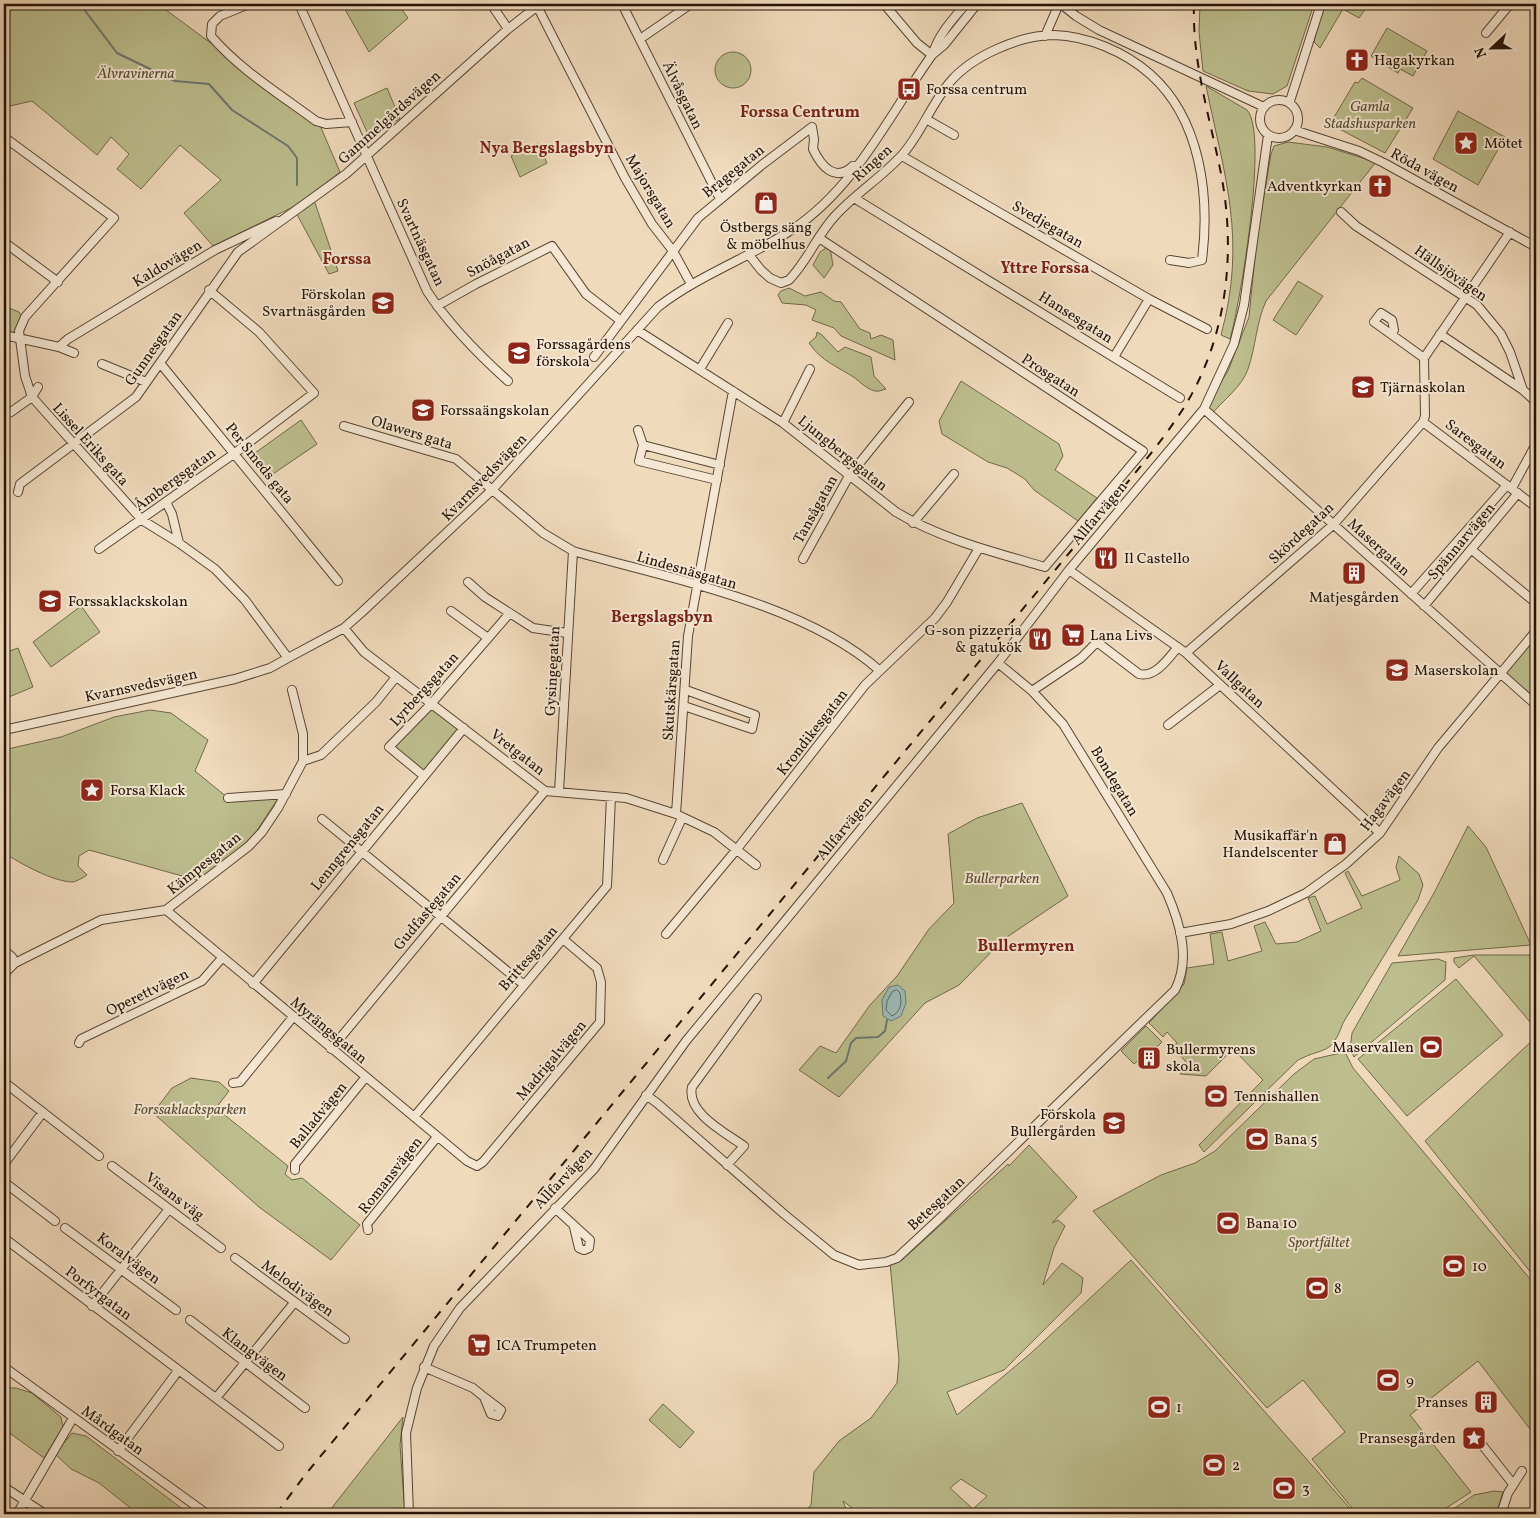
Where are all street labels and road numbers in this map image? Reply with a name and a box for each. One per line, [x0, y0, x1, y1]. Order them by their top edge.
street label: Älvåsgatan [656, 58, 707, 133]
street label: Gammelgårdsvägen [334, 66, 446, 170]
street label: Ringen [848, 140, 898, 188]
street label: Bragegatan [698, 141, 770, 204]
street label: Röda vägen [1386, 144, 1462, 199]
street label: Majorsgatan [619, 151, 680, 233]
street label: Svartnäsgatan [390, 195, 449, 290]
street label: Svedjegatan [1008, 196, 1087, 254]
street label: Snöågatan [463, 233, 534, 284]
street label: Kaldovägen [129, 235, 206, 293]
street label: Hällsjövägen [1409, 241, 1491, 307]
street label: Hansesgatan [1034, 287, 1117, 350]
street label: Gunnesgatan [121, 307, 188, 391]
street label: Prosgatan [1017, 349, 1084, 403]
street label: Lissel Eriks gata [47, 399, 133, 491]
street label: Olawers gata [368, 411, 455, 456]
street label: Ljungbergsgatan [793, 411, 891, 497]
street label: Saresgatan [1440, 415, 1510, 475]
street label: Per Smeds gata [220, 419, 298, 509]
street label: Kvarnsvedsvägen [438, 430, 532, 527]
street label: Åmbergsgatan [131, 443, 221, 517]
street label: Tansågatan [789, 472, 844, 548]
street label: Allfarvägen [1067, 477, 1133, 550]
street label: Skördegatan [1265, 498, 1339, 570]
street label: Spännarvägen [1424, 499, 1501, 585]
street label: Masergatan [1342, 514, 1414, 582]
street label: Lindesnäsgatan [634, 547, 739, 596]
street label: Gysingegatan [541, 625, 566, 717]
street label: Skutskärsgatan [658, 639, 687, 741]
street label: Lyrbergsgatan [386, 648, 464, 732]
street label: Vallgatan [1209, 656, 1269, 714]
street label: Kvarnsvedsvägen [83, 664, 200, 709]
street label: Krondikesgatan [773, 685, 854, 781]
street label: Vretgatan [485, 725, 549, 781]
street label: Bondegatan [1085, 743, 1143, 821]
street label: Hagavägen [1356, 766, 1416, 836]
street label: Allfarvägen [812, 792, 878, 865]
street label: Lenngrensgatan [307, 800, 390, 896]
street label: Kämpesgatan [164, 828, 246, 901]
street label: Gudfastegatan [389, 869, 467, 955]
street label: Brittesgatan [495, 922, 563, 996]
street label: Operettvägen [103, 964, 193, 1022]
street label: Myrängsgatan [285, 993, 371, 1070]
street label: Madrigalvägen [512, 1016, 592, 1106]
street label: Balladvägen [286, 1078, 353, 1154]
street label: Romansvägen [354, 1133, 428, 1219]
street label: Allfarvägen [530, 1143, 598, 1215]
street label: Visans väg [140, 1168, 208, 1227]
street label: Betesgatan [904, 1172, 970, 1236]
street label: Koralvägen [92, 1228, 164, 1290]
street label: Melodivägen [256, 1256, 338, 1323]
street label: Porfyrgatan [60, 1262, 136, 1326]
street label: Klangvägen [217, 1323, 292, 1387]
street label: Mårdgatan [77, 1401, 148, 1461]

